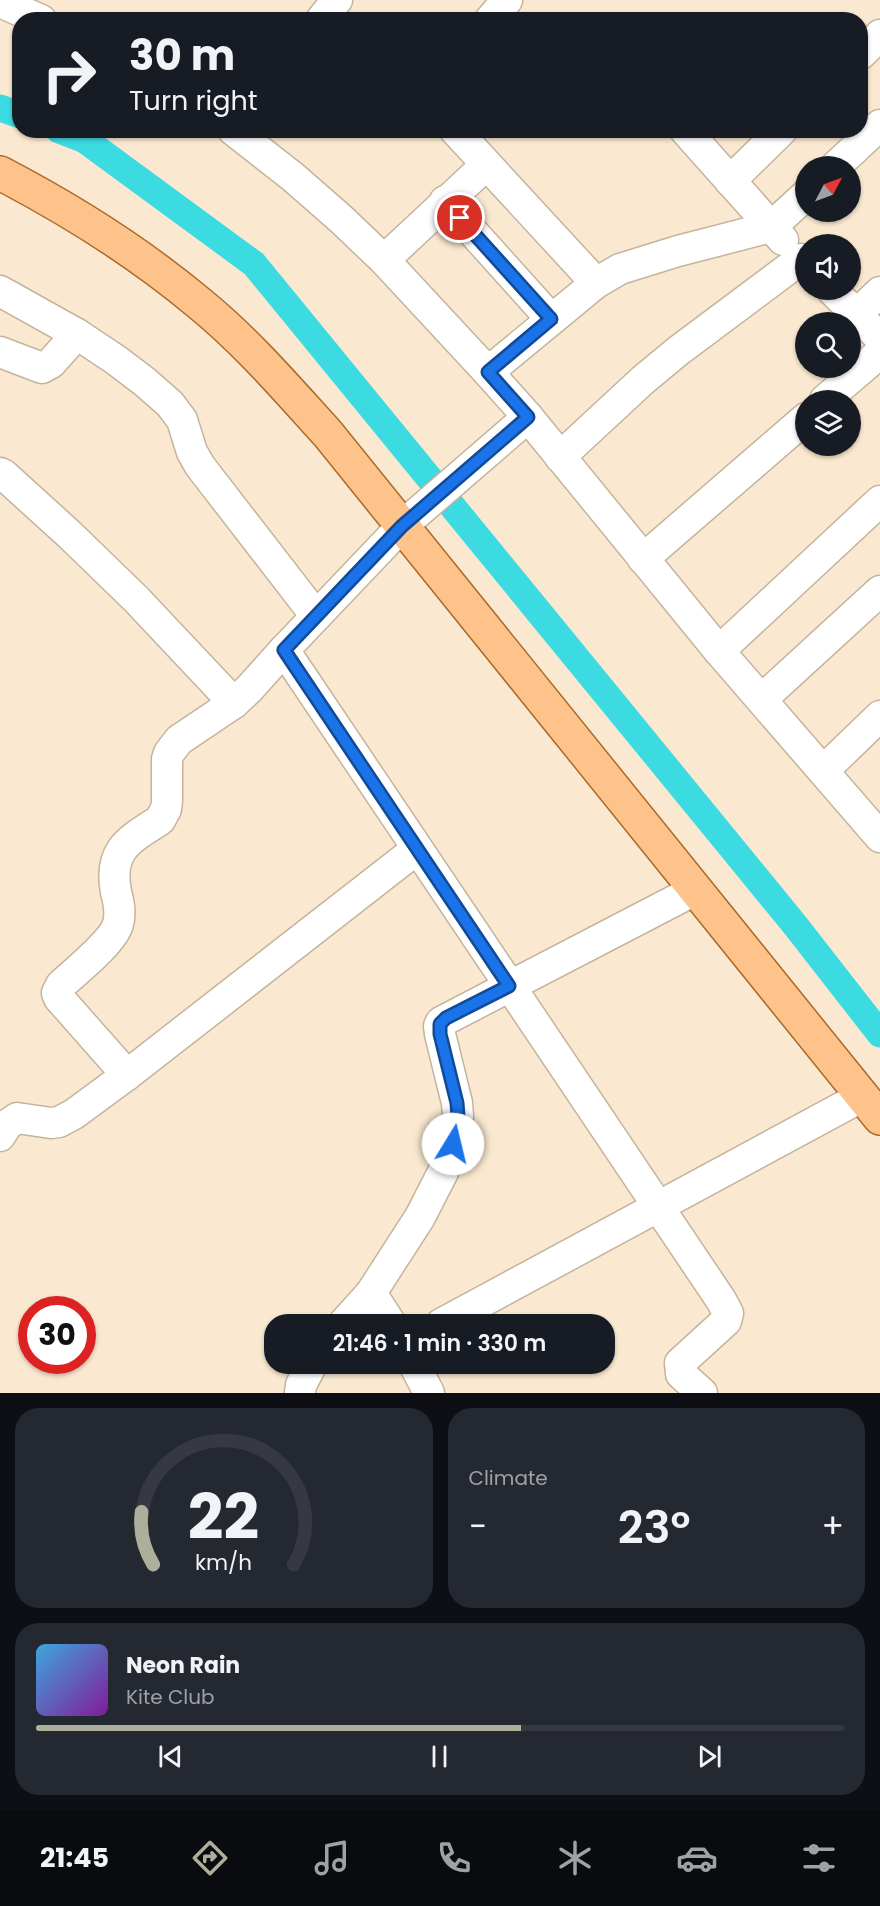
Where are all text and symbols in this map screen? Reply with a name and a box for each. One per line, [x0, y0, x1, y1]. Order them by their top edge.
text: 30 m [129, 26, 235, 85]
icon: right [30, 36, 108, 114]
text: Turn right [129, 82, 258, 119]
north arrow [795, 156, 861, 222]
map controls [795, 156, 861, 456]
pin [434, 192, 485, 243]
icon: arrive [443, 201, 476, 234]
button: sound [795, 234, 861, 300]
button: search [795, 312, 861, 378]
button: layers [795, 390, 861, 456]
position arrow [421, 1112, 485, 1176]
speed limit sign: 30 [18, 1296, 96, 1374]
text: 21:46 · 1 min · 330 m [333, 1328, 546, 1359]
text: Climate [469, 1464, 548, 1492]
text: 22 [188, 1473, 259, 1561]
text: 23° [618, 1496, 690, 1559]
text: − [469, 1503, 487, 1550]
text: + [821, 1503, 844, 1550]
text: km/h [195, 1547, 252, 1578]
text: Neon Rain [126, 1650, 240, 1681]
text: Kite Club [126, 1683, 215, 1711]
icon: previous [154, 1740, 187, 1773]
icon: pause [423, 1740, 456, 1773]
icon: next [693, 1740, 726, 1773]
icon: directions [189, 1837, 231, 1879]
icon: music [311, 1837, 353, 1879]
icon: phone [433, 1837, 475, 1879]
icon: climate [554, 1837, 596, 1879]
icon: car [676, 1837, 718, 1879]
icon: filters [798, 1837, 840, 1879]
text: 21:45 [40, 1839, 109, 1876]

